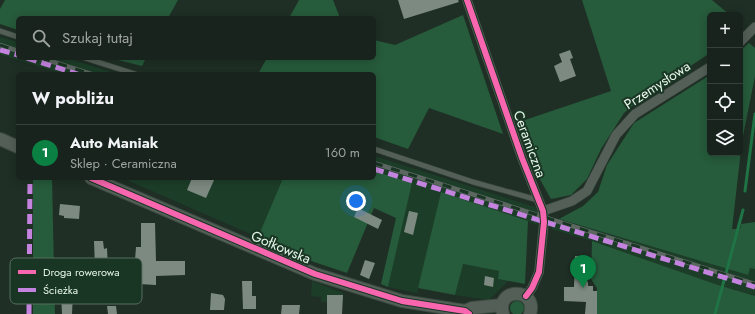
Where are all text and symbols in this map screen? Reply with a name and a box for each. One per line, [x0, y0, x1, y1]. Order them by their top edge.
map controls [707, 12, 743, 156]
button: + [707, 12, 743, 48]
search box [16, 16, 376, 60]
icon: search [30, 27, 52, 49]
text: Szukaj tutaj [62, 27, 133, 49]
button: − [707, 48, 743, 84]
street label: Przemysłowa [620, 56, 694, 114]
button: locate [707, 84, 743, 120]
text: W pobliżu [32, 86, 114, 110]
street label: Ceramiczna [509, 108, 551, 180]
button: layers [707, 120, 743, 156]
text: Auto Maniak [70, 132, 158, 154]
text: 1 [42, 143, 48, 162]
text: 160 m [325, 143, 360, 162]
text: Sklep · Ceramiczna [70, 154, 177, 173]
your location [346, 191, 366, 211]
street label: Gołkowska [248, 225, 314, 269]
pin: 1 [570, 255, 596, 288]
legend [10, 258, 142, 304]
text: Droga rowerowa [43, 264, 120, 280]
text: Ścieżka [43, 282, 78, 298]

